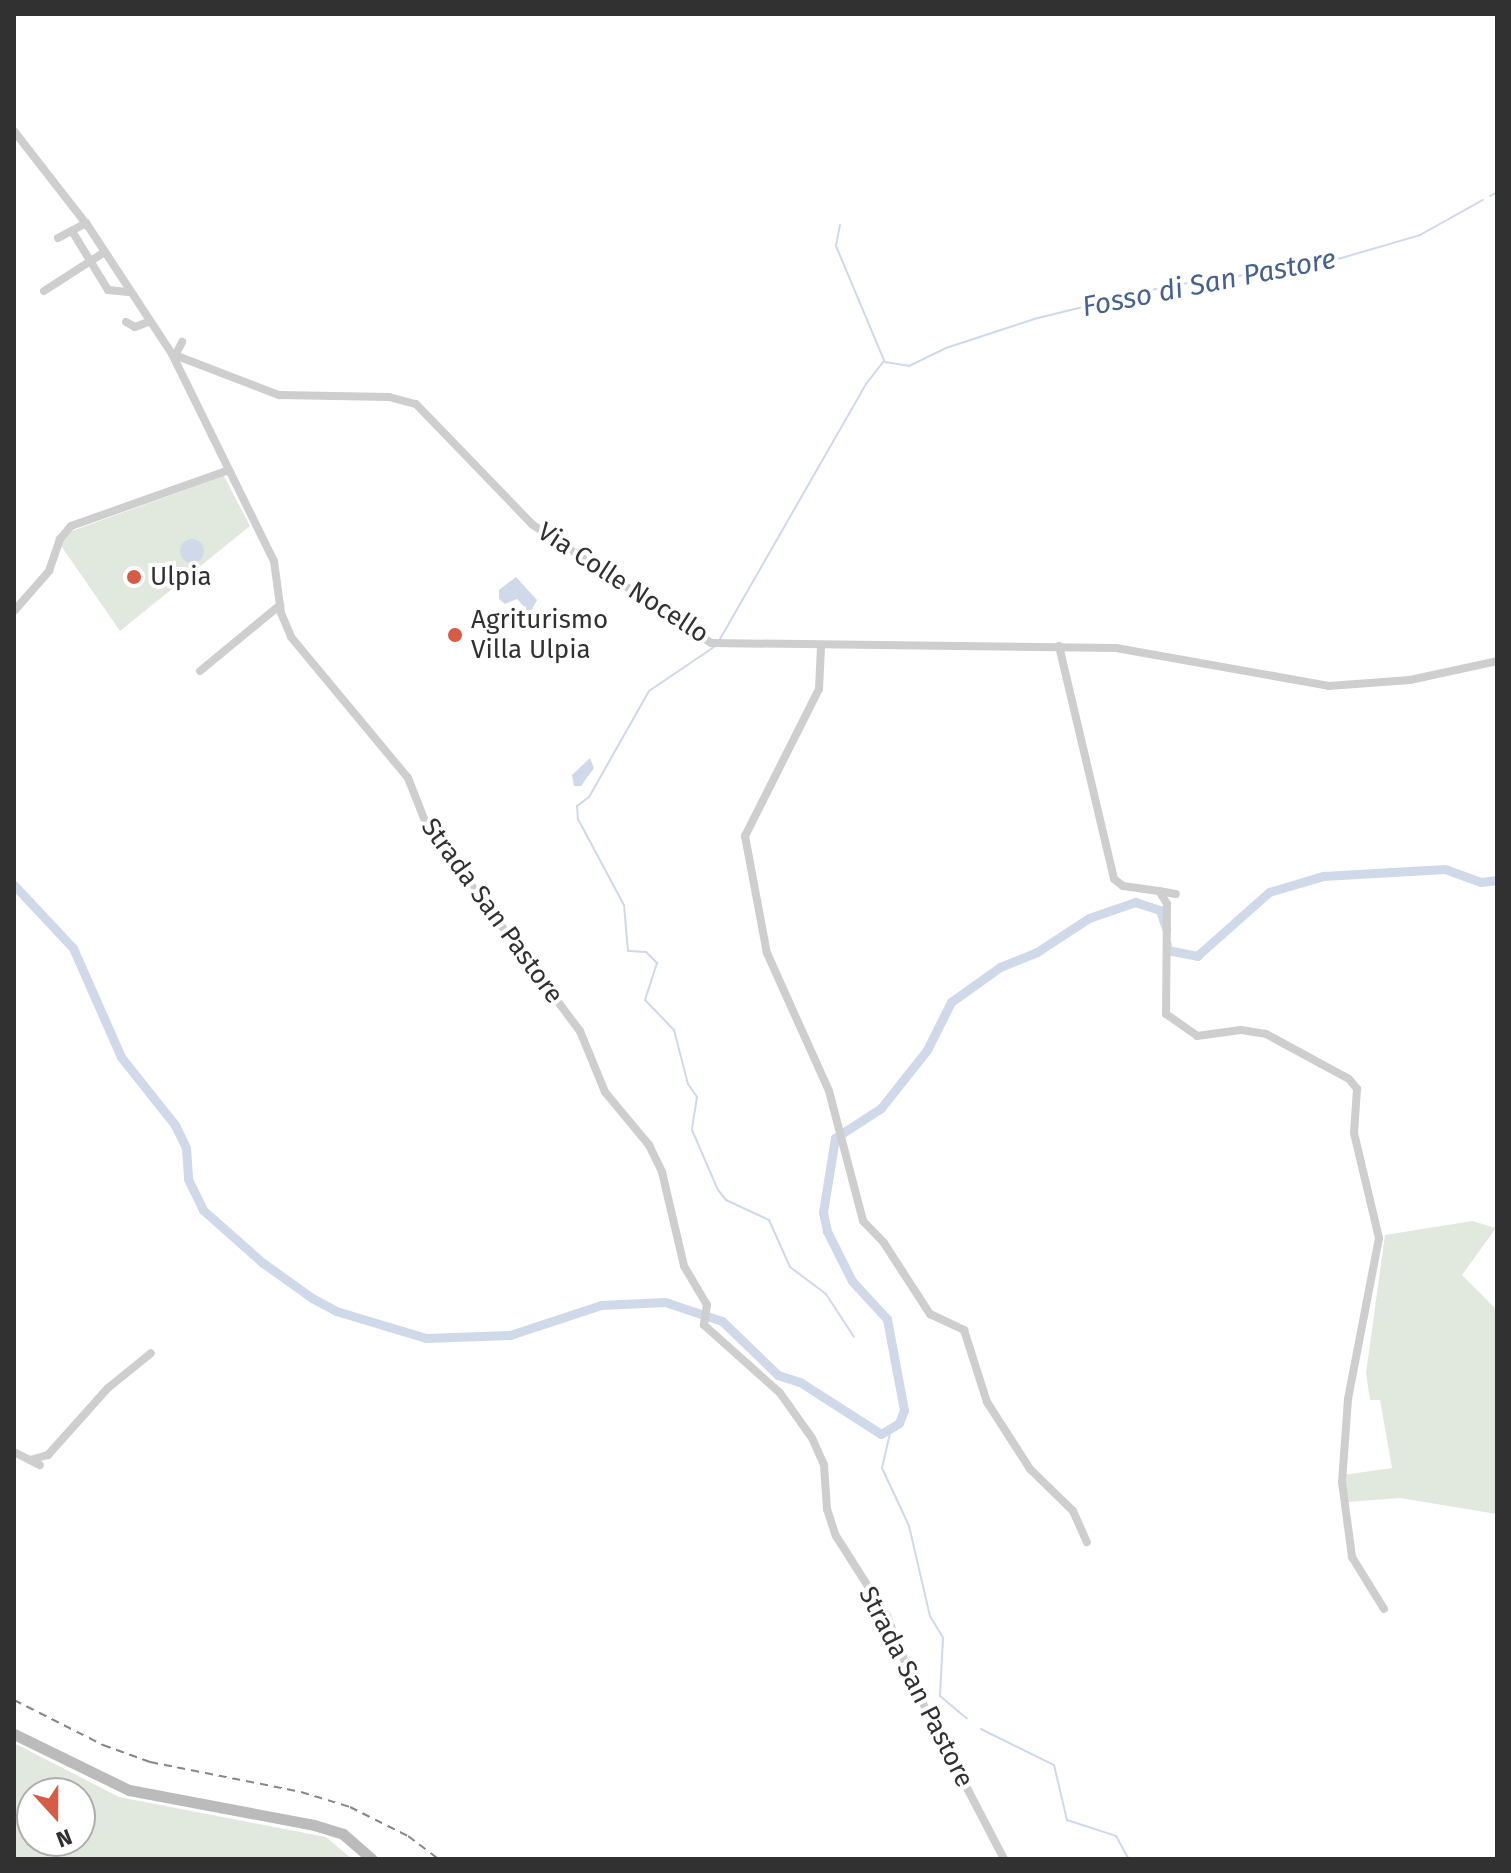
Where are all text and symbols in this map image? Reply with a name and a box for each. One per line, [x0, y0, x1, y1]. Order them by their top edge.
water label: Fosso di San Pastore [1079, 242, 1339, 324]
street label: Via Colle Nocello [532, 516, 714, 650]
place label: Ulpia [150, 561, 212, 593]
marker: Ulpia [125, 568, 143, 586]
place label: Agriturismo Villa Ulpia [471, 604, 608, 666]
marker: Agriturismo Villa Ulpia [446, 626, 464, 644]
street label: Strada San Pastore [414, 812, 570, 1010]
street label: Strada San Pastore [852, 1581, 980, 1793]
north arrow [16, 1777, 96, 1857]
text: N [52, 1823, 76, 1853]

